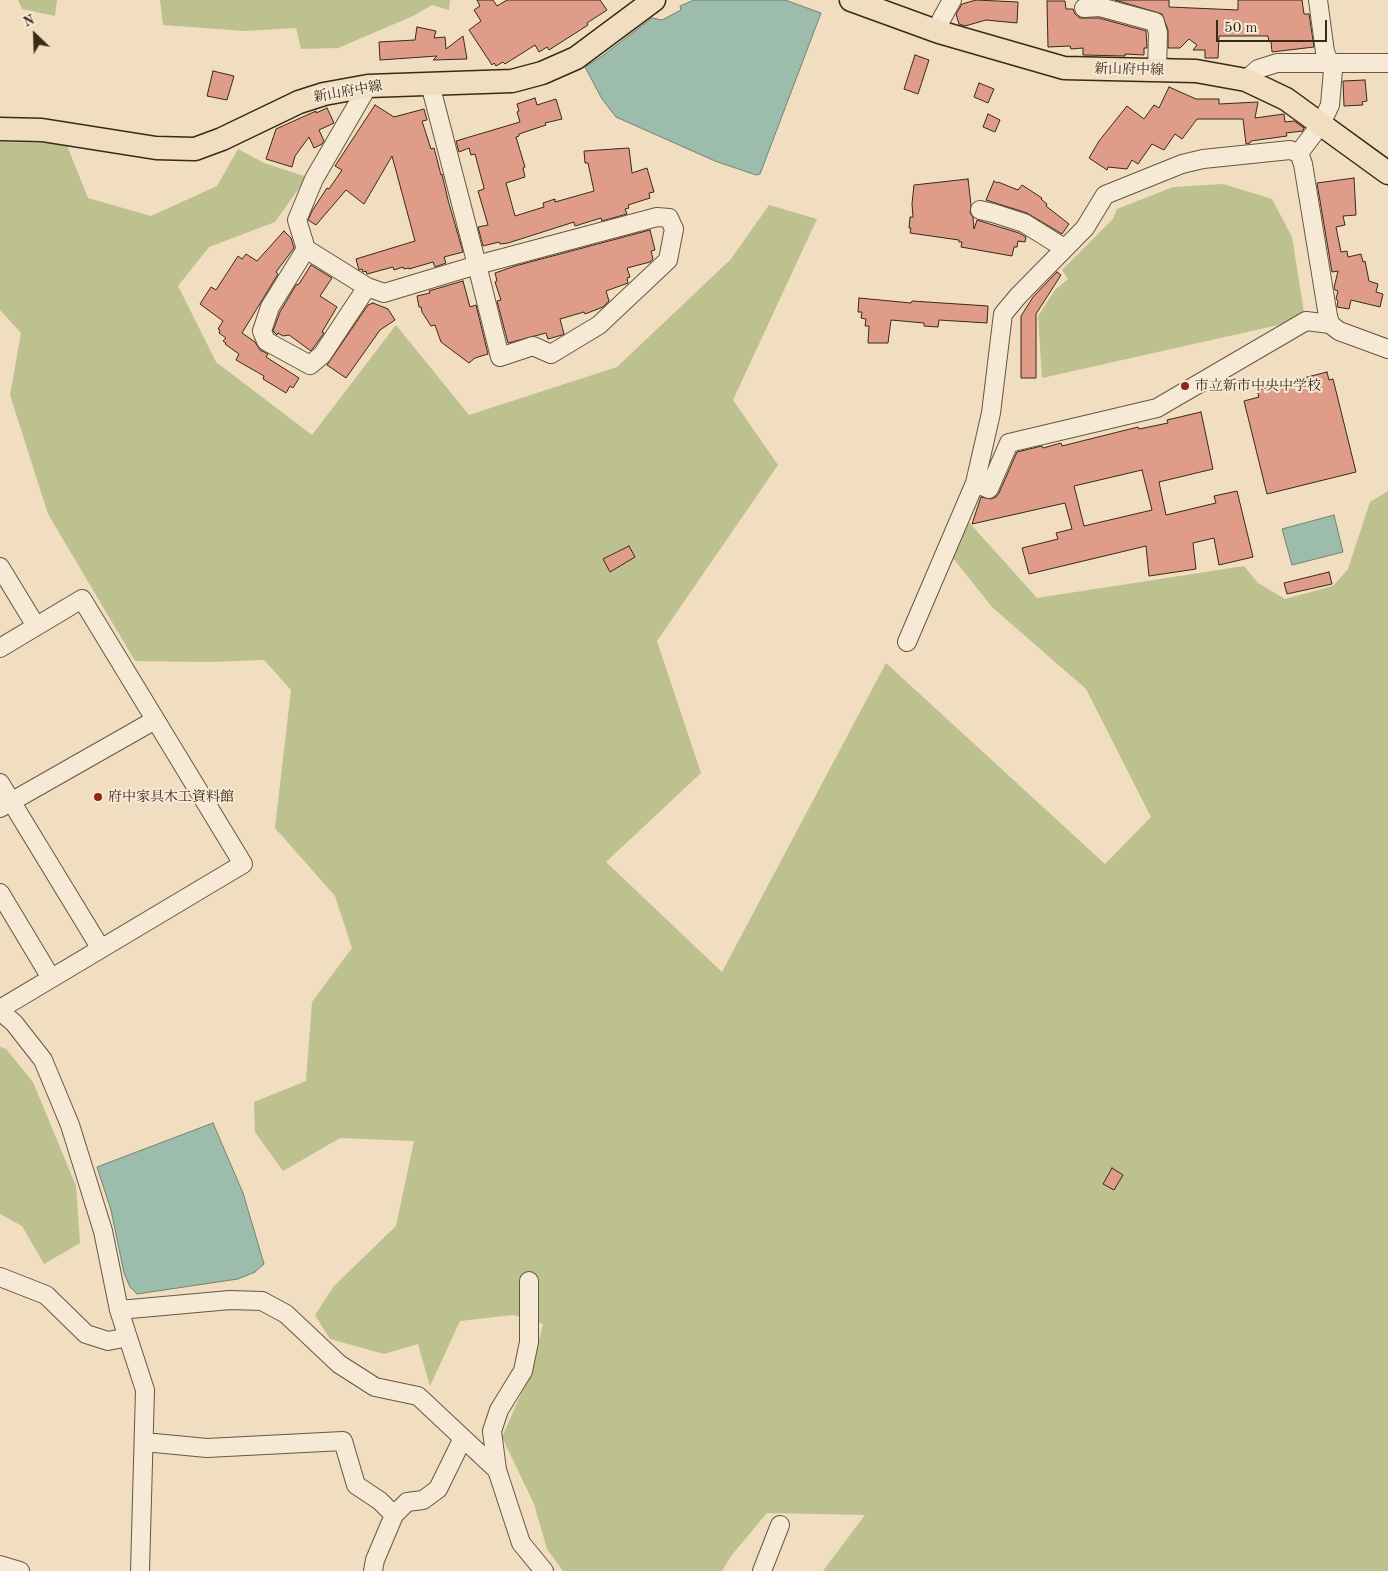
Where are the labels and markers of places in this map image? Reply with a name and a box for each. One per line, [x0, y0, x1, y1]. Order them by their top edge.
place label: 市立新市中央中学校 [1195, 378, 1321, 394]
marker: 市立新市中央中学校 [1179, 380, 1191, 392]
place label: 府中家具木工資料館 [108, 789, 234, 805]
marker: 府中家具木工資料館 [92, 791, 104, 803]

